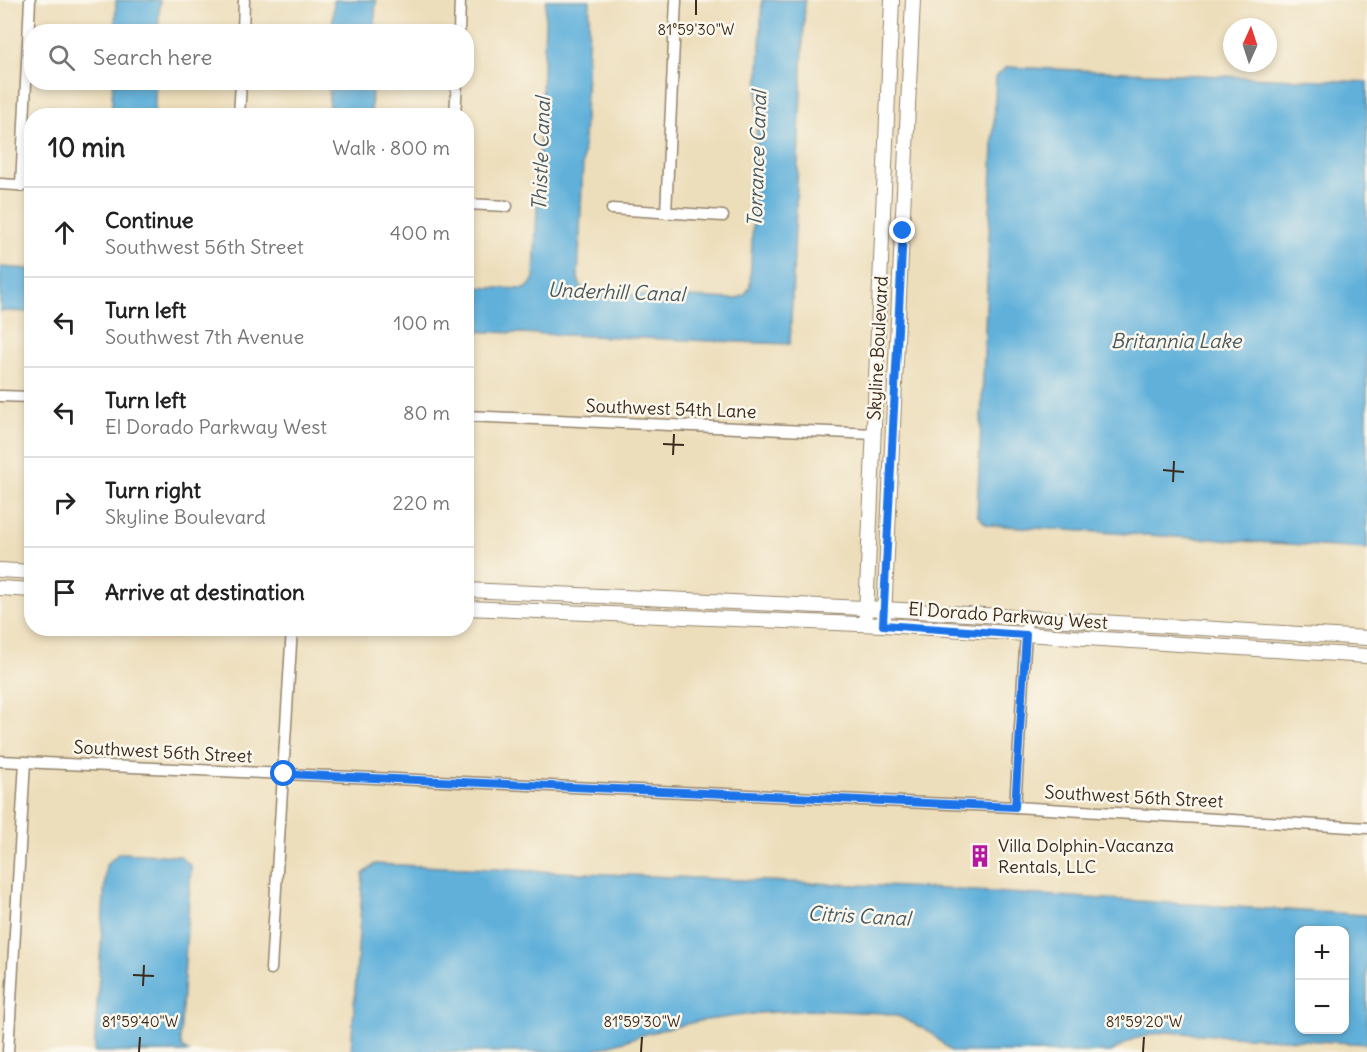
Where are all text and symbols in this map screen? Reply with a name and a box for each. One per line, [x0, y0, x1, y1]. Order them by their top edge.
north arrow [1223, 18, 1277, 72]
text: 81°59'30"W [658, 20, 735, 39]
search box [24, 24, 474, 90]
icon: search [45, 41, 78, 74]
text: Search here [93, 43, 212, 71]
water label: Torrance Canal [742, 88, 771, 228]
water label: Thistle Canal [526, 94, 555, 212]
text: 10 min [48, 131, 125, 164]
text: Walk · 800 m [332, 135, 450, 160]
text: Continue [105, 206, 194, 234]
icon: ahead [48, 216, 81, 249]
route end [889, 217, 915, 243]
text: 400 m [390, 220, 450, 245]
text: Southwest 56th Street [105, 234, 304, 259]
street label: Skyline Boulevard [862, 275, 893, 421]
water label: Underhill Canal [547, 277, 688, 306]
text: Turn left [105, 296, 186, 324]
icon: left [48, 306, 81, 339]
text: 100 m [393, 310, 450, 335]
text: Southwest 7th Avenue [105, 324, 304, 349]
water label: Britannia Lake [1111, 328, 1243, 353]
text: Turn left [105, 386, 186, 414]
street label: Southwest 54th Lane [585, 394, 757, 423]
icon: left [48, 396, 81, 429]
text: 80 m [403, 400, 450, 425]
text: El Dorado Parkway West [105, 414, 327, 439]
text: Turn right [105, 476, 201, 504]
icon: right [48, 486, 81, 519]
text: 220 m [393, 490, 450, 515]
text: Skyline Boulevard [105, 504, 266, 529]
icon: arrive [48, 576, 81, 609]
text: Arrive at destination [105, 578, 305, 606]
street label: El Dorado Parkway West [908, 597, 1108, 634]
street label: Southwest 56th Street [73, 735, 253, 768]
route start [270, 760, 296, 786]
street label: Southwest 56th Street [1044, 780, 1224, 813]
place label: Villa Dolphin-Vacanza Rentals, LLC [998, 834, 1174, 878]
building icon: Villa Dolphin-Vacanza Rentals, LLC [967, 843, 993, 869]
water label: Citris Canal [807, 900, 914, 931]
map controls [1295, 926, 1349, 1034]
button: + [1295, 926, 1349, 980]
button: − [1295, 980, 1349, 1034]
text: 81°59'40"W [102, 1012, 179, 1031]
text: 81°59'30"W [604, 1012, 681, 1031]
text: 81°59'20"W [1106, 1012, 1183, 1031]

